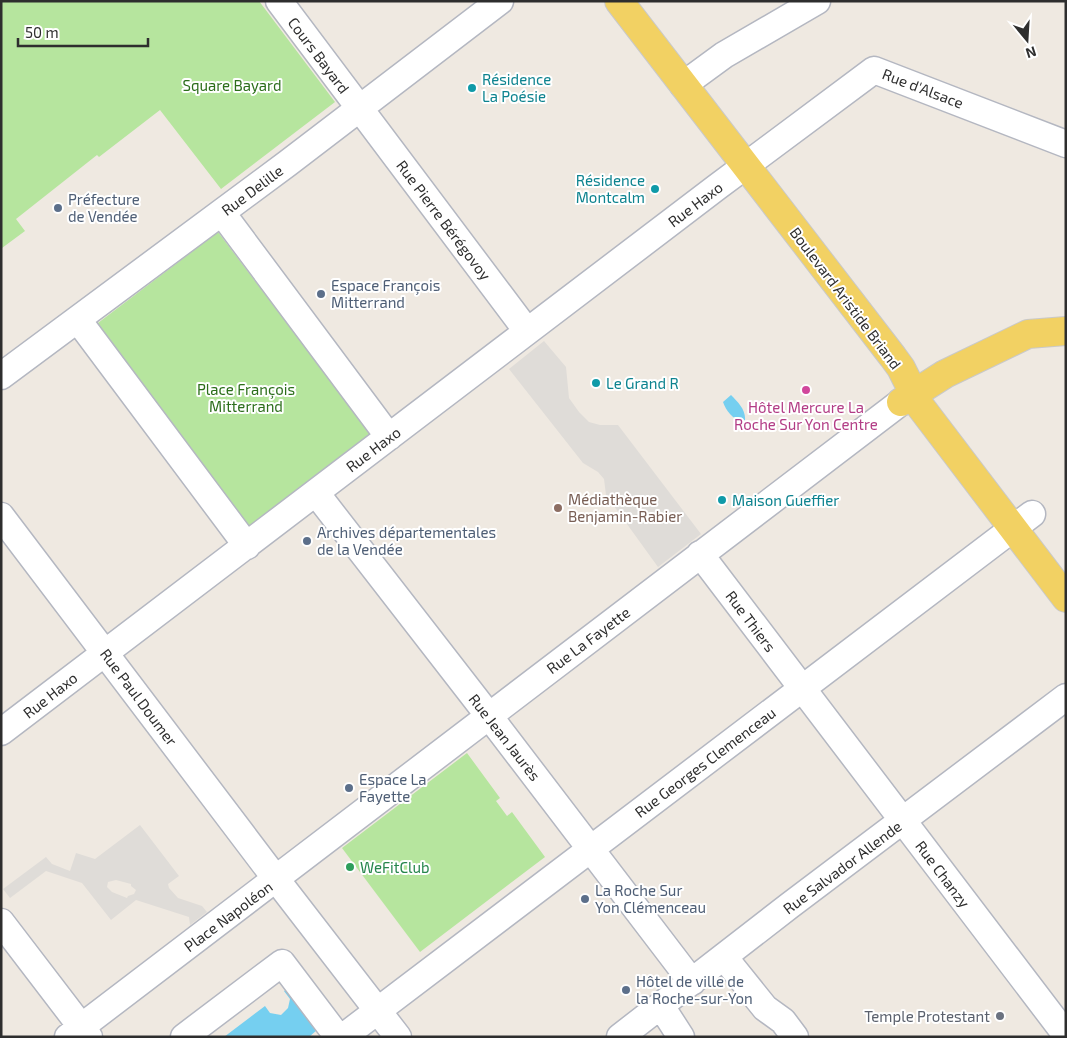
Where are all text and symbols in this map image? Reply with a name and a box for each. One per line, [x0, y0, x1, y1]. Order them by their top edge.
street label: Cours Bayard [285, 13, 353, 97]
scale bar [18, 15, 148, 47]
north arrow [1002, 15, 1052, 65]
text: 50 m [25, 23, 59, 41]
text: N [1024, 43, 1039, 62]
street label: Rue d'Alsace [880, 64, 966, 112]
place label: Résidence La Poésie [482, 70, 551, 105]
park label: Square Bayard [182, 76, 282, 94]
marker: Résidence La Poésie [466, 82, 478, 94]
street label: Rue Pierre Bérégovoy [393, 157, 495, 283]
street label: Rue Delille [218, 161, 286, 219]
place label: Résidence Montcalm [576, 171, 645, 206]
street label: Rue Haxo [664, 178, 726, 230]
marker: Résidence Montcalm [649, 183, 661, 195]
place label: Préfecture de Vendée [68, 190, 140, 225]
marker: Préfecture de Vendée [52, 202, 64, 214]
street label: Boulevard Aristide Briand [787, 223, 905, 373]
place label: Espace François Mitterrand [331, 276, 440, 311]
marker: Espace François Mitterrand [315, 288, 327, 300]
place label: Le Grand R [606, 374, 679, 392]
marker: Le Grand R [590, 377, 602, 389]
park label: Place François Mitterrand [197, 380, 295, 415]
marker: Hôtel Mercure La Roche Sur Yon Centre [800, 384, 812, 396]
place label: Hôtel Mercure La Roche Sur Yon Centre [734, 398, 878, 433]
street label: Rue Haxo [342, 423, 404, 475]
place label: Médiathèque Benjamin-Rabier [568, 490, 682, 526]
place label: Maison Gueffier [732, 491, 839, 509]
marker: Maison Gueffier [716, 494, 728, 506]
marker: Médiathèque Benjamin-Rabier [552, 502, 564, 514]
place label: Archives départementales de la Vendée [317, 523, 496, 558]
marker: Archives départementales de la Vendée [301, 535, 313, 547]
street label: Rue Thiers [722, 587, 780, 655]
street label: Rue La Fayette [543, 603, 633, 677]
street label: Rue Paul Doumer [97, 645, 181, 749]
street label: Rue Haxo [19, 668, 81, 722]
street label: Rue Jean Jaurès [465, 690, 545, 784]
street label: Rue Georges Clemenceau [631, 703, 779, 821]
place label: Espace La Fayette [359, 770, 427, 805]
marker: Espace La Fayette [343, 782, 355, 794]
street label: Rue Salvador Allende [779, 817, 905, 917]
street label: Rue Chanzy [912, 837, 974, 911]
place label: WeFitClub [360, 858, 430, 876]
marker: WeFitClub [344, 861, 356, 873]
street label: Place Napoléon [180, 877, 276, 955]
place label: La Roche Sur Yon Clémenceau [595, 881, 706, 916]
marker: La Roche Sur Yon Clémenceau [579, 893, 591, 905]
place label: Hôtel de ville de la Roche-sur-Yon [636, 972, 753, 1007]
marker: Hôtel de ville de la Roche-sur-Yon [620, 984, 632, 996]
place label: Temple Protestant [864, 1007, 990, 1025]
marker: Temple Protestant [994, 1010, 1006, 1022]

